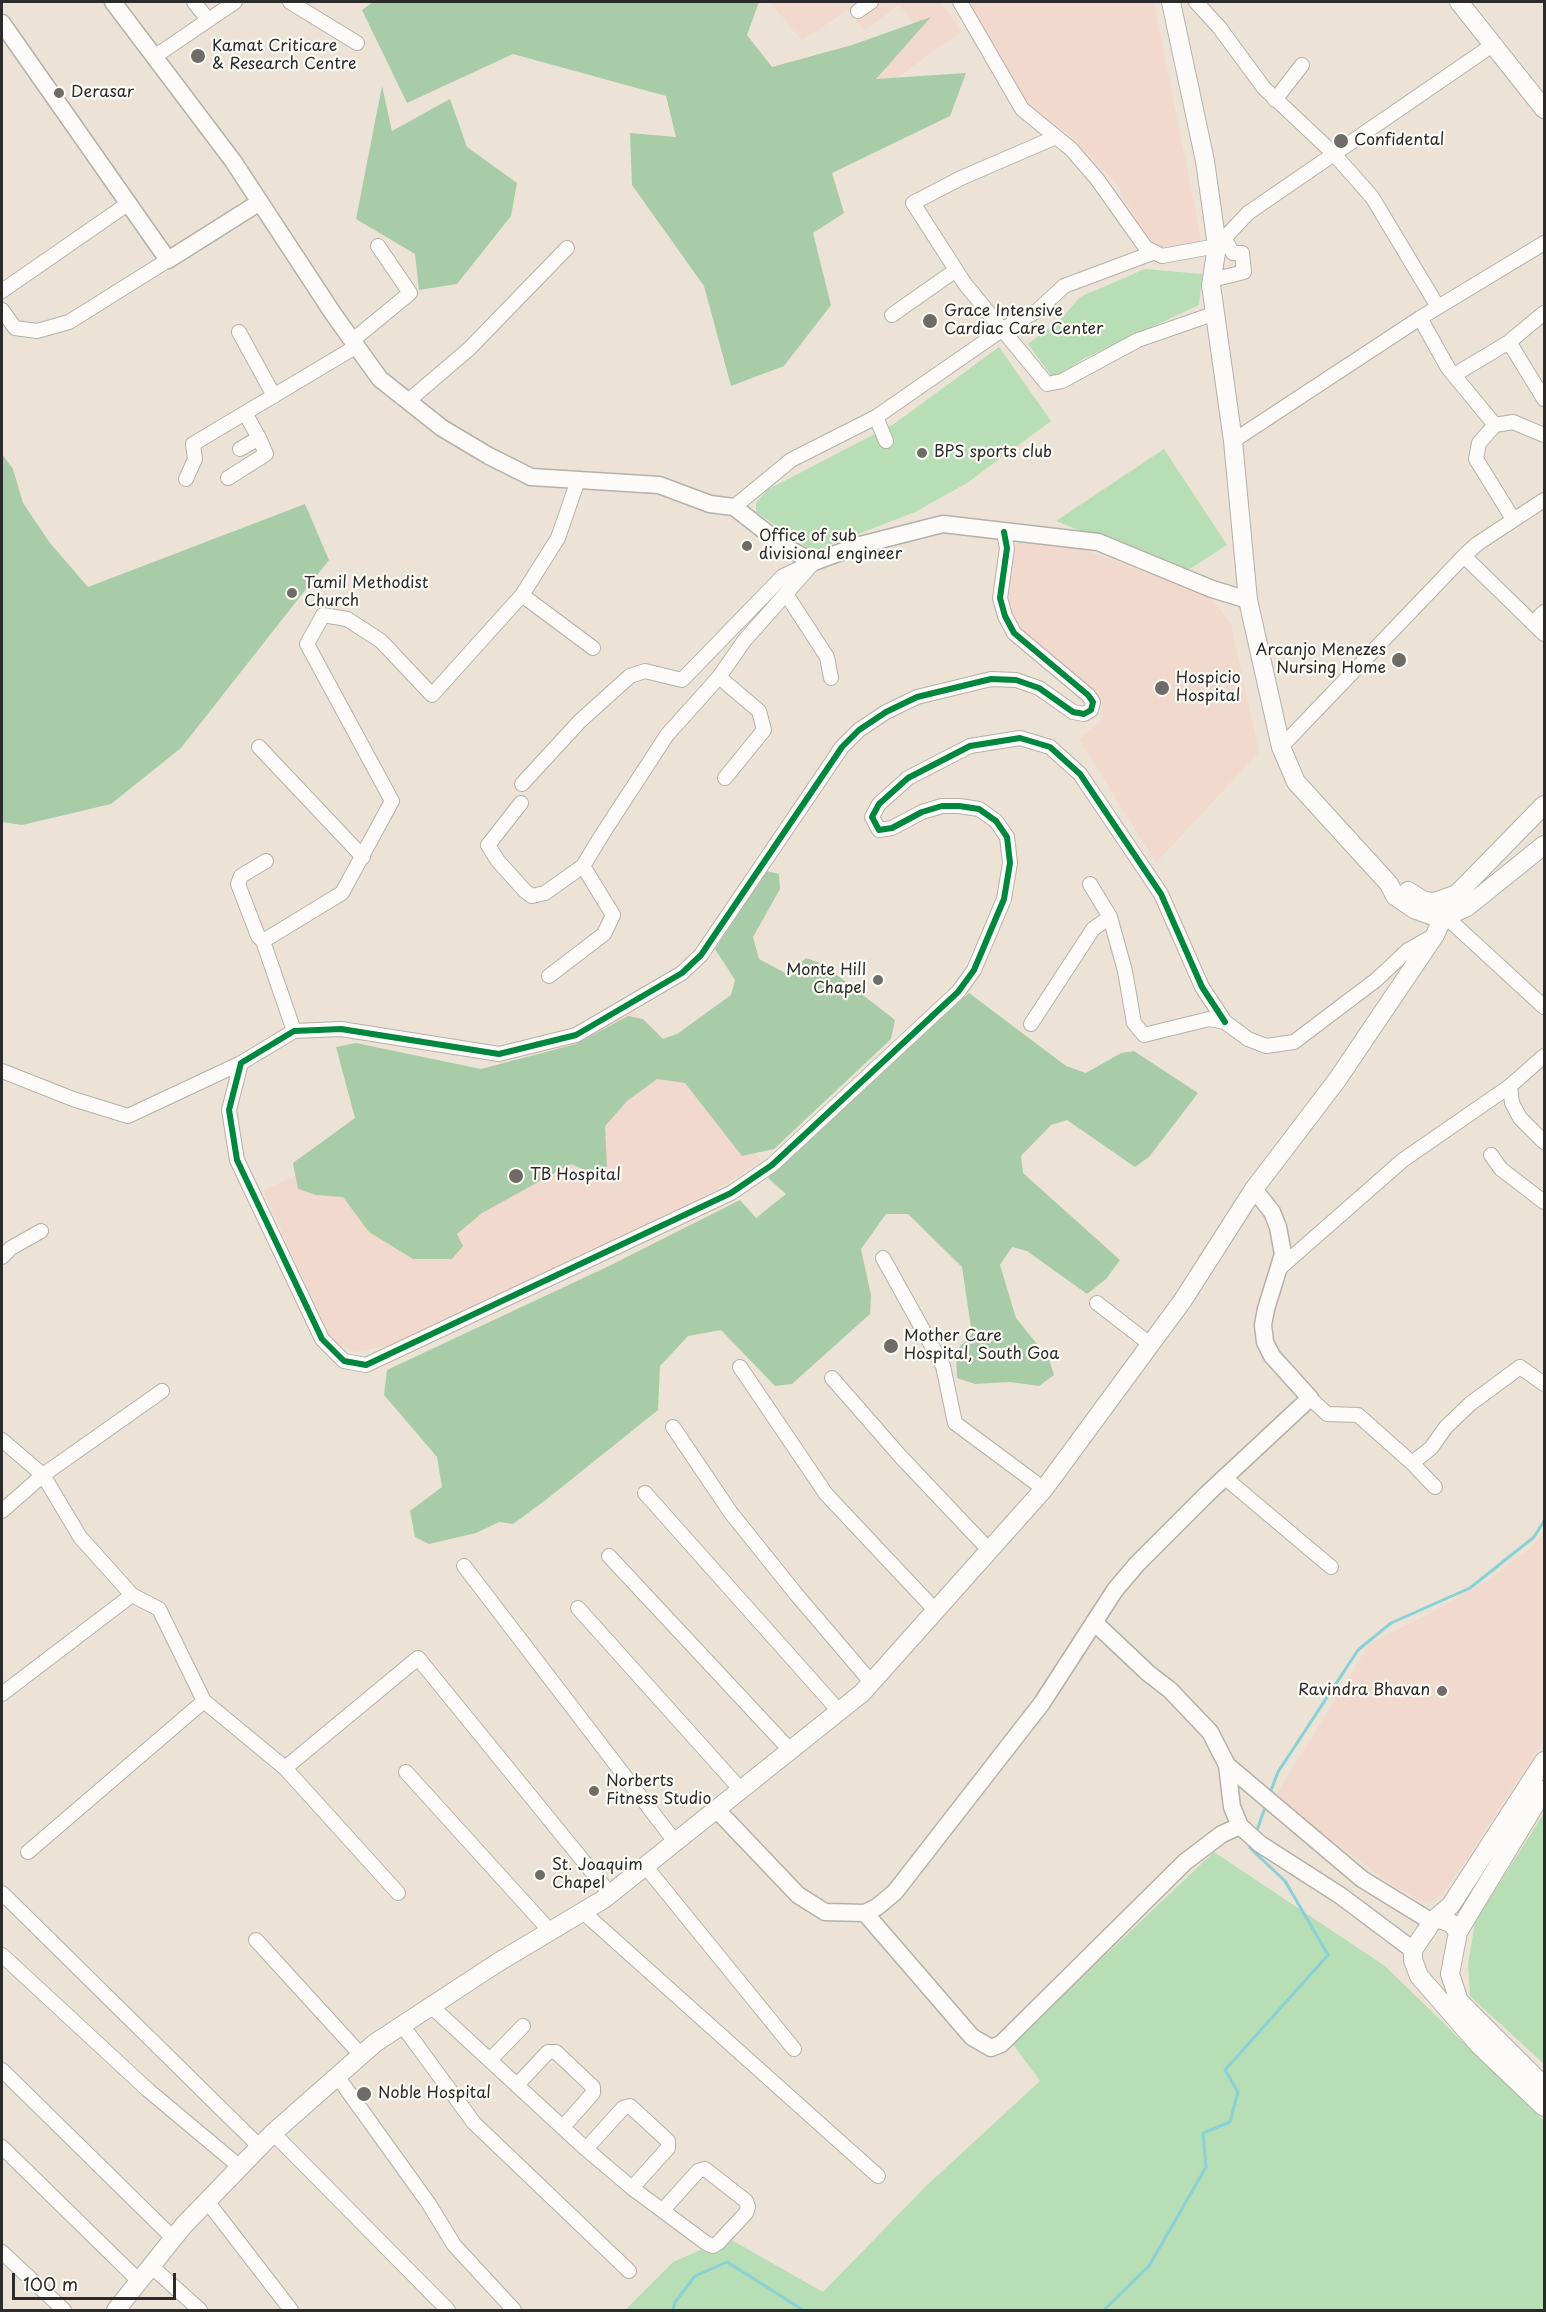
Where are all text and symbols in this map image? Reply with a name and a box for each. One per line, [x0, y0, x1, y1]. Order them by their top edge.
place label: Kamat Criticare & Research Centre [212, 37, 356, 75]
marker: Kamat Criticare & Research Centre [189, 47, 207, 65]
place label: Derasar [71, 83, 134, 103]
marker: Derasar [52, 86, 66, 100]
place label: Confidental [1354, 131, 1444, 151]
marker: Confidental [1332, 132, 1350, 150]
place label: Grace Intensive Cardiac Care Center [944, 302, 1104, 340]
marker: Grace Intensive Cardiac Care Center [921, 312, 939, 330]
place label: BPS sports club [934, 443, 1052, 463]
marker: BPS sports club [915, 446, 929, 460]
place label: Office of sub divisional engineer [759, 527, 902, 565]
marker: Office of sub divisional engineer [740, 539, 754, 553]
place label: Tamil Methodist Church [304, 574, 428, 612]
marker: Tamil Methodist Church [285, 586, 299, 600]
place label: Arcanjo Menezes Nursing Home [1256, 641, 1386, 679]
marker: Arcanjo Menezes Nursing Home [1390, 651, 1408, 669]
place label: Hospicio Hospital [1176, 669, 1241, 707]
marker: Hospicio Hospital [1153, 679, 1171, 697]
place label: Monte Hill Chapel [786, 961, 866, 999]
marker: Monte Hill Chapel [871, 973, 885, 987]
place label: TB Hospital [530, 1166, 621, 1186]
marker: TB Hospital [507, 1167, 525, 1185]
place label: Mother Care Hospital, South Goa [904, 1327, 1059, 1365]
marker: Mother Care Hospital, South Goa [882, 1337, 900, 1355]
place label: Ravindra Bhavan [1298, 1681, 1430, 1701]
marker: Ravindra Bhavan [1435, 1684, 1449, 1698]
place label: Norberts Fitness Studio [606, 1772, 711, 1810]
marker: Norberts Fitness Studio [587, 1784, 601, 1798]
place label: St. Joaquim Chapel [552, 1856, 643, 1894]
marker: St. Joaquim Chapel [533, 1868, 547, 1882]
place label: Noble Hospital [378, 2084, 491, 2104]
marker: Noble Hospital [355, 2085, 373, 2103]
scale bar [15, 2261, 178, 2299]
text: 100 m [23, 2270, 78, 2297]

